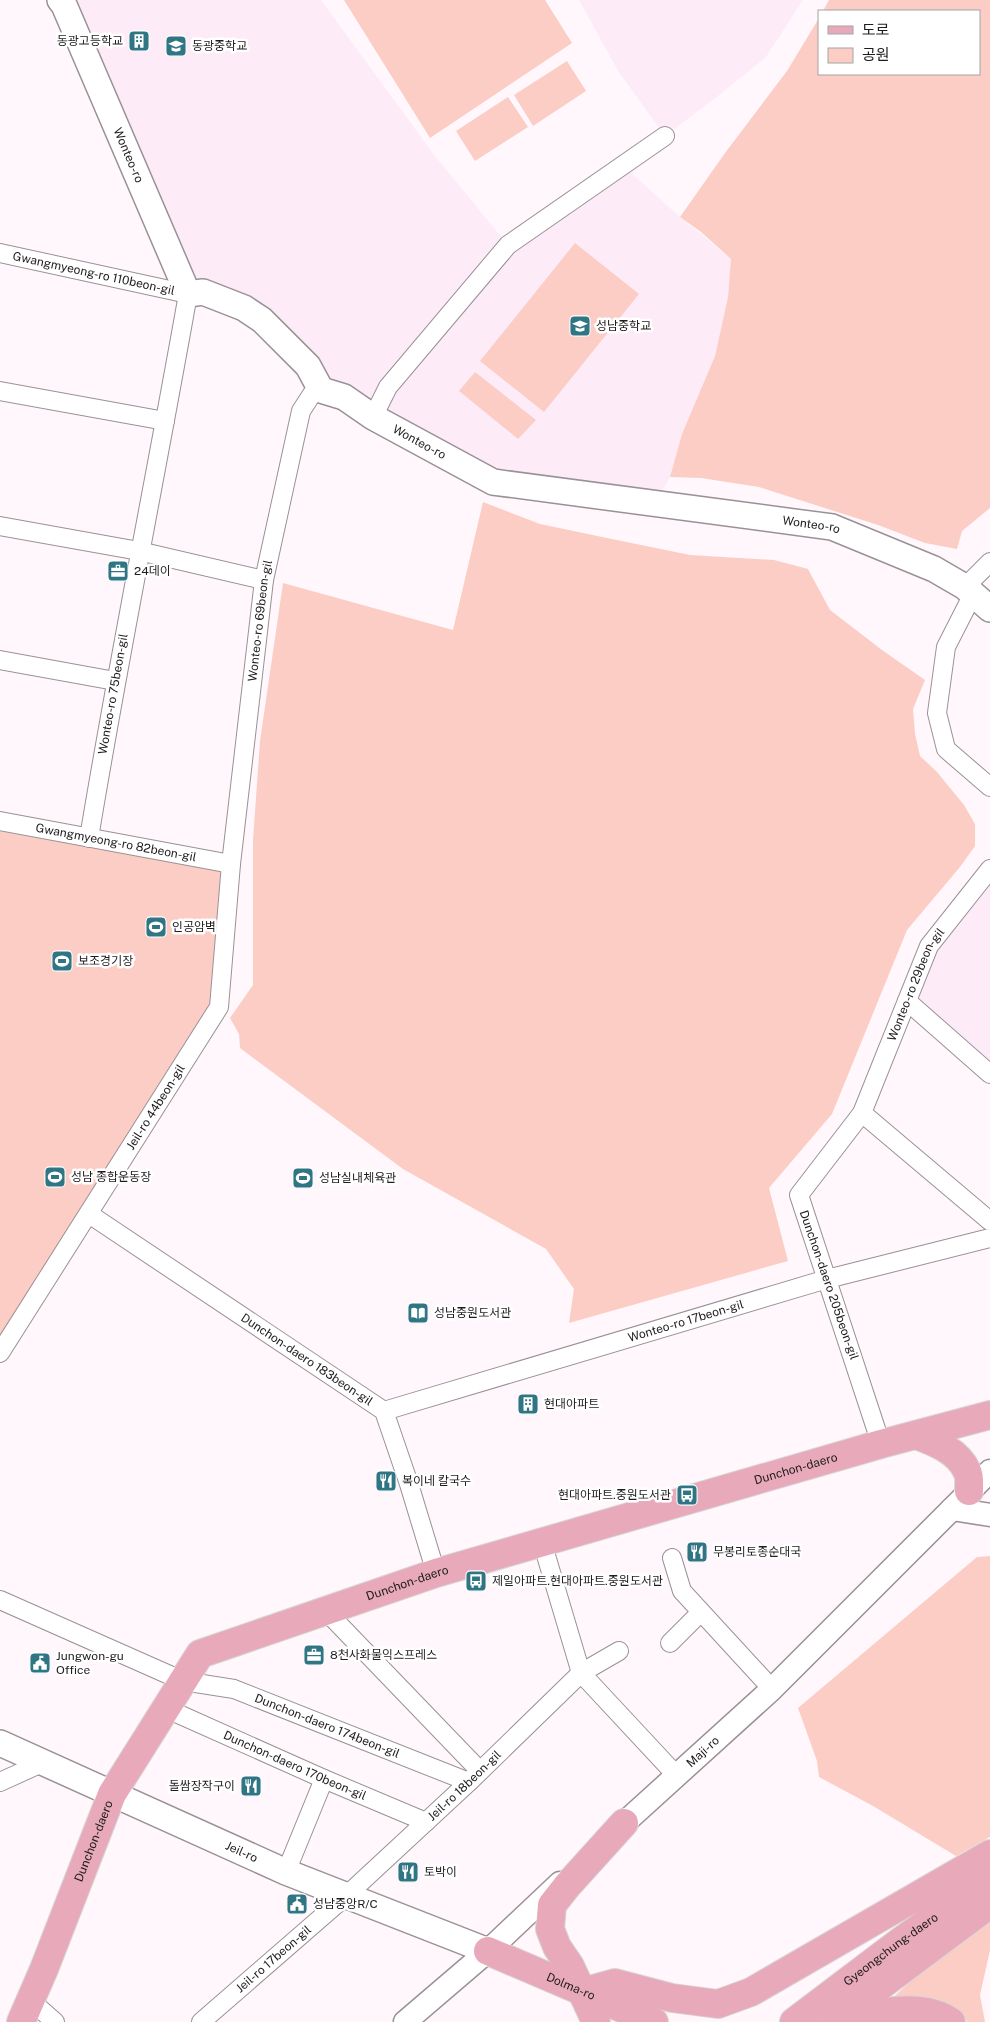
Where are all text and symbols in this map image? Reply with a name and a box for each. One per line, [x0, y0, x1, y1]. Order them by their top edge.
legend [818, 10, 980, 75]
text: 도로 [862, 21, 890, 38]
building icon: 동광고등학교 [127, 29, 151, 53]
place label: 동광고등학교 [57, 34, 123, 48]
school or university icon: 동광중학교 [164, 34, 188, 58]
place label: 동광중학교 [192, 39, 247, 53]
text: 공원 [862, 46, 890, 63]
street label: Wonteo-ro [111, 126, 147, 185]
street label: Gwangmyeong-ro 110beon-gil [11, 249, 176, 298]
school or university icon: 성남중학교 [568, 314, 592, 338]
place label: 성남중학교 [596, 319, 651, 333]
street label: Wonteo-ro [390, 422, 449, 462]
street label: Wonteo-ro [782, 513, 843, 537]
street label: Wonteo-ro 69beon-gil [245, 558, 275, 682]
office icon: 24데이 [106, 559, 130, 583]
place label: 24데이 [134, 564, 171, 578]
street label: Wonteo-ro 75beon-gil [95, 632, 131, 756]
street label: Gwangmyeong-ro 82beon-gil [34, 821, 198, 864]
sports icon: 인공암벽 [144, 915, 168, 939]
place label: 인공암벽 [172, 920, 216, 934]
street label: Wonteo-ro 29beon-gil [885, 925, 948, 1043]
sports icon: 보조경기장 [50, 949, 74, 973]
place label: 보조경기장 [78, 954, 133, 968]
street label: Jeil-ro 44beon-gil [123, 1062, 188, 1152]
sports icon: 성남 종합운동장 [43, 1165, 67, 1189]
sports icon: 성남실내체육관 [291, 1166, 315, 1190]
place label: 성남 종합운동장 [71, 1170, 151, 1184]
place label: 성남실내체육관 [319, 1171, 396, 1185]
street label: Dunchon-daero 205beon-gil [797, 1208, 861, 1362]
street label: Wonteo-ro 17beon-gil [626, 1297, 746, 1345]
library icon: 성남중원도서관 [406, 1301, 430, 1325]
place label: 성남중원도서관 [434, 1306, 511, 1320]
street label: Dunchon-daero 183beon-gil [238, 1311, 376, 1409]
building icon: 현대아파트 [516, 1392, 540, 1416]
place label: 현대아파트 [544, 1397, 599, 1411]
street label: Dunchon-daero [753, 1450, 839, 1487]
restaurant icon: 복이네 칼국수 [374, 1469, 398, 1493]
place label: 복이네 칼국수 [402, 1474, 471, 1488]
bus stop icon: 현대아파트.중원도서관 [675, 1483, 699, 1507]
place label: 현대아파트.중원도서관 [558, 1488, 671, 1502]
restaurant icon: 무봉리토종순대국 [685, 1540, 709, 1564]
place label: 무봉리토종순대국 [713, 1545, 801, 1559]
street label: Dunchon-daero [364, 1563, 450, 1603]
bus stop icon: 제일아파트.현대아파트.중원도서관 [464, 1569, 488, 1593]
place label: 제일아파트.현대아파트.중원도서관 [492, 1574, 663, 1588]
office icon: 8천사화물익스프레스 [302, 1643, 326, 1667]
place label: 8천사화물익스프레스 [330, 1648, 437, 1662]
place label: Jungwon-gu Office [56, 1649, 124, 1677]
public building icon: Jungwon-gu Office [28, 1651, 52, 1675]
street label: Dunchon-daero 174beon-gil [253, 1691, 402, 1761]
street label: Dunchon-daero 170beon-gil [221, 1728, 369, 1803]
street label: Maji-ro [684, 1733, 722, 1770]
street label: Jeil-ro 18beon-gil [425, 1747, 504, 1824]
restaurant icon: 돌쌈장작구이 [239, 1774, 263, 1798]
place label: 돌쌈장작구이 [169, 1779, 235, 1793]
street label: Dunchon-daero [72, 1798, 116, 1884]
street label: Jeil-ro [223, 1839, 260, 1865]
restaurant icon: 토박이 [396, 1860, 420, 1884]
place label: 토박이 [424, 1865, 457, 1879]
public building icon: 성남중앙R/C [285, 1892, 309, 1916]
place label: 성남중앙R/C [313, 1897, 378, 1911]
street label: Gyeongchung-daero [841, 1910, 941, 1989]
street label: Jeil-ro 17beon-gil [233, 1922, 314, 1996]
street label: Dolma-ro [544, 1970, 597, 2003]

